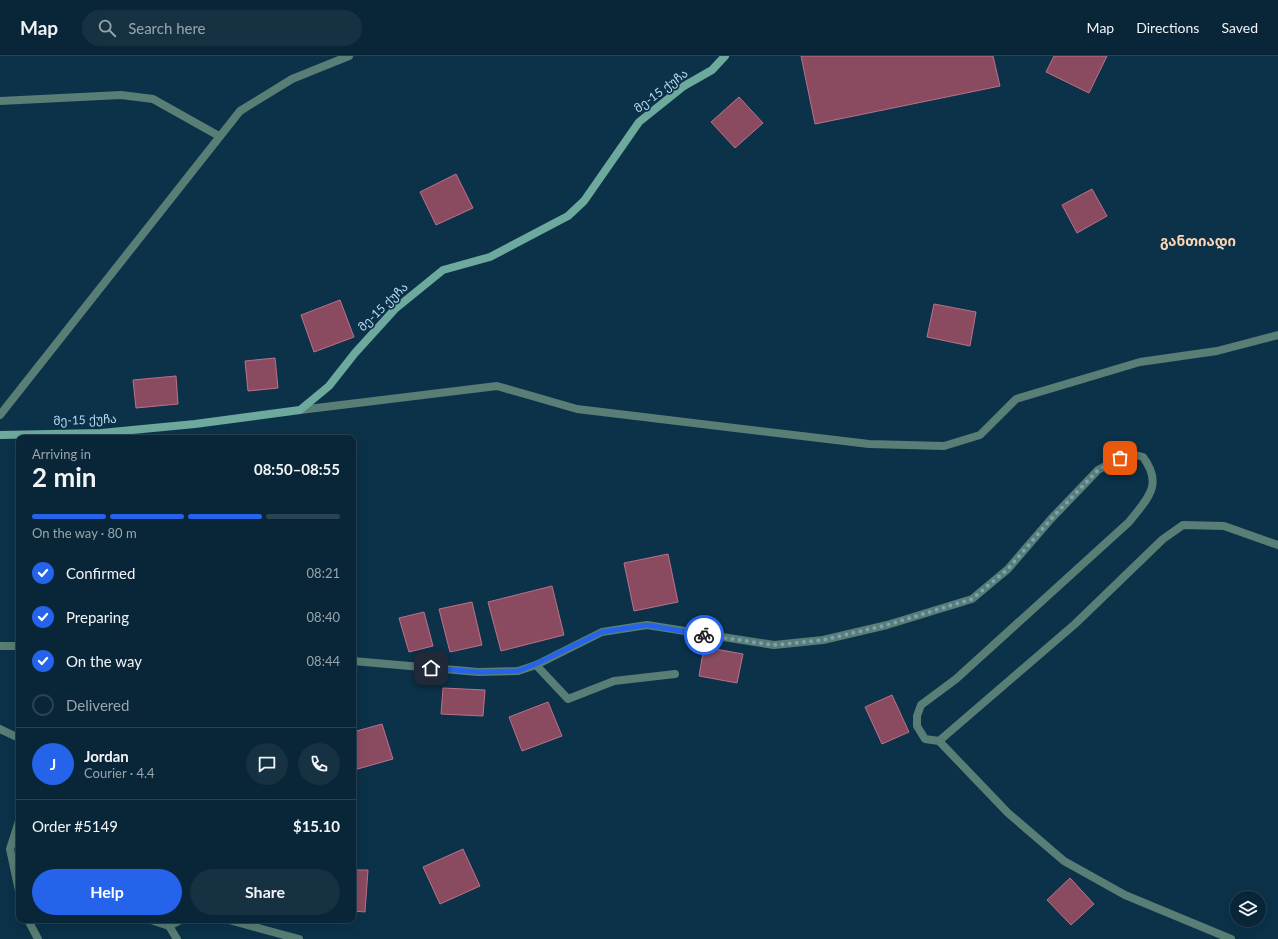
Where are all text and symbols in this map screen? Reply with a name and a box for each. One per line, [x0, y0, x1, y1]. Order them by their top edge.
search box [82, 10, 362, 46]
text: Map [20, 16, 58, 39]
icon: search [96, 17, 118, 39]
text: Search here [128, 19, 206, 37]
text: Map [1087, 19, 1114, 36]
text: Directions [1136, 19, 1199, 36]
text: Saved [1221, 19, 1258, 36]
street label: მე-15 ქუჩა [631, 65, 691, 116]
district label: განთიადი [1160, 232, 1236, 250]
street label: მე-15 ქუჩა [355, 279, 411, 334]
street label: მე-15 ქუჩა [53, 411, 117, 428]
pin [1103, 441, 1137, 475]
text: Arriving in [32, 446, 91, 462]
icon: bag [1109, 447, 1131, 469]
text: 08:50–08:55 [254, 460, 340, 478]
text: 2 min [32, 461, 96, 493]
text: On the way · 80 m [32, 525, 137, 541]
icon: check [32, 562, 54, 584]
text: Confirmed [66, 564, 135, 582]
text: 08:21 [307, 565, 340, 581]
icon: check [32, 606, 54, 628]
text: Preparing [66, 608, 129, 626]
text: 08:40 [307, 609, 340, 625]
courier [684, 615, 724, 655]
icon: bike [693, 624, 715, 646]
icon: check [32, 650, 54, 672]
pin [414, 651, 448, 685]
text: On the way [66, 652, 142, 670]
text: 08:44 [307, 653, 340, 669]
icon: home [420, 657, 442, 679]
text: Delivered [66, 696, 129, 714]
button: chat [246, 743, 288, 785]
button: phone [298, 743, 340, 785]
text: Jordan [84, 747, 129, 765]
text: J [50, 755, 56, 773]
text: Courier · 4.4 [84, 765, 155, 781]
text: Order #5149 [32, 817, 118, 835]
text: $15.10 [293, 817, 340, 835]
button: Help [32, 869, 182, 915]
button: Share [190, 869, 340, 915]
map controls [1230, 891, 1266, 927]
button: layers [1230, 891, 1266, 927]

